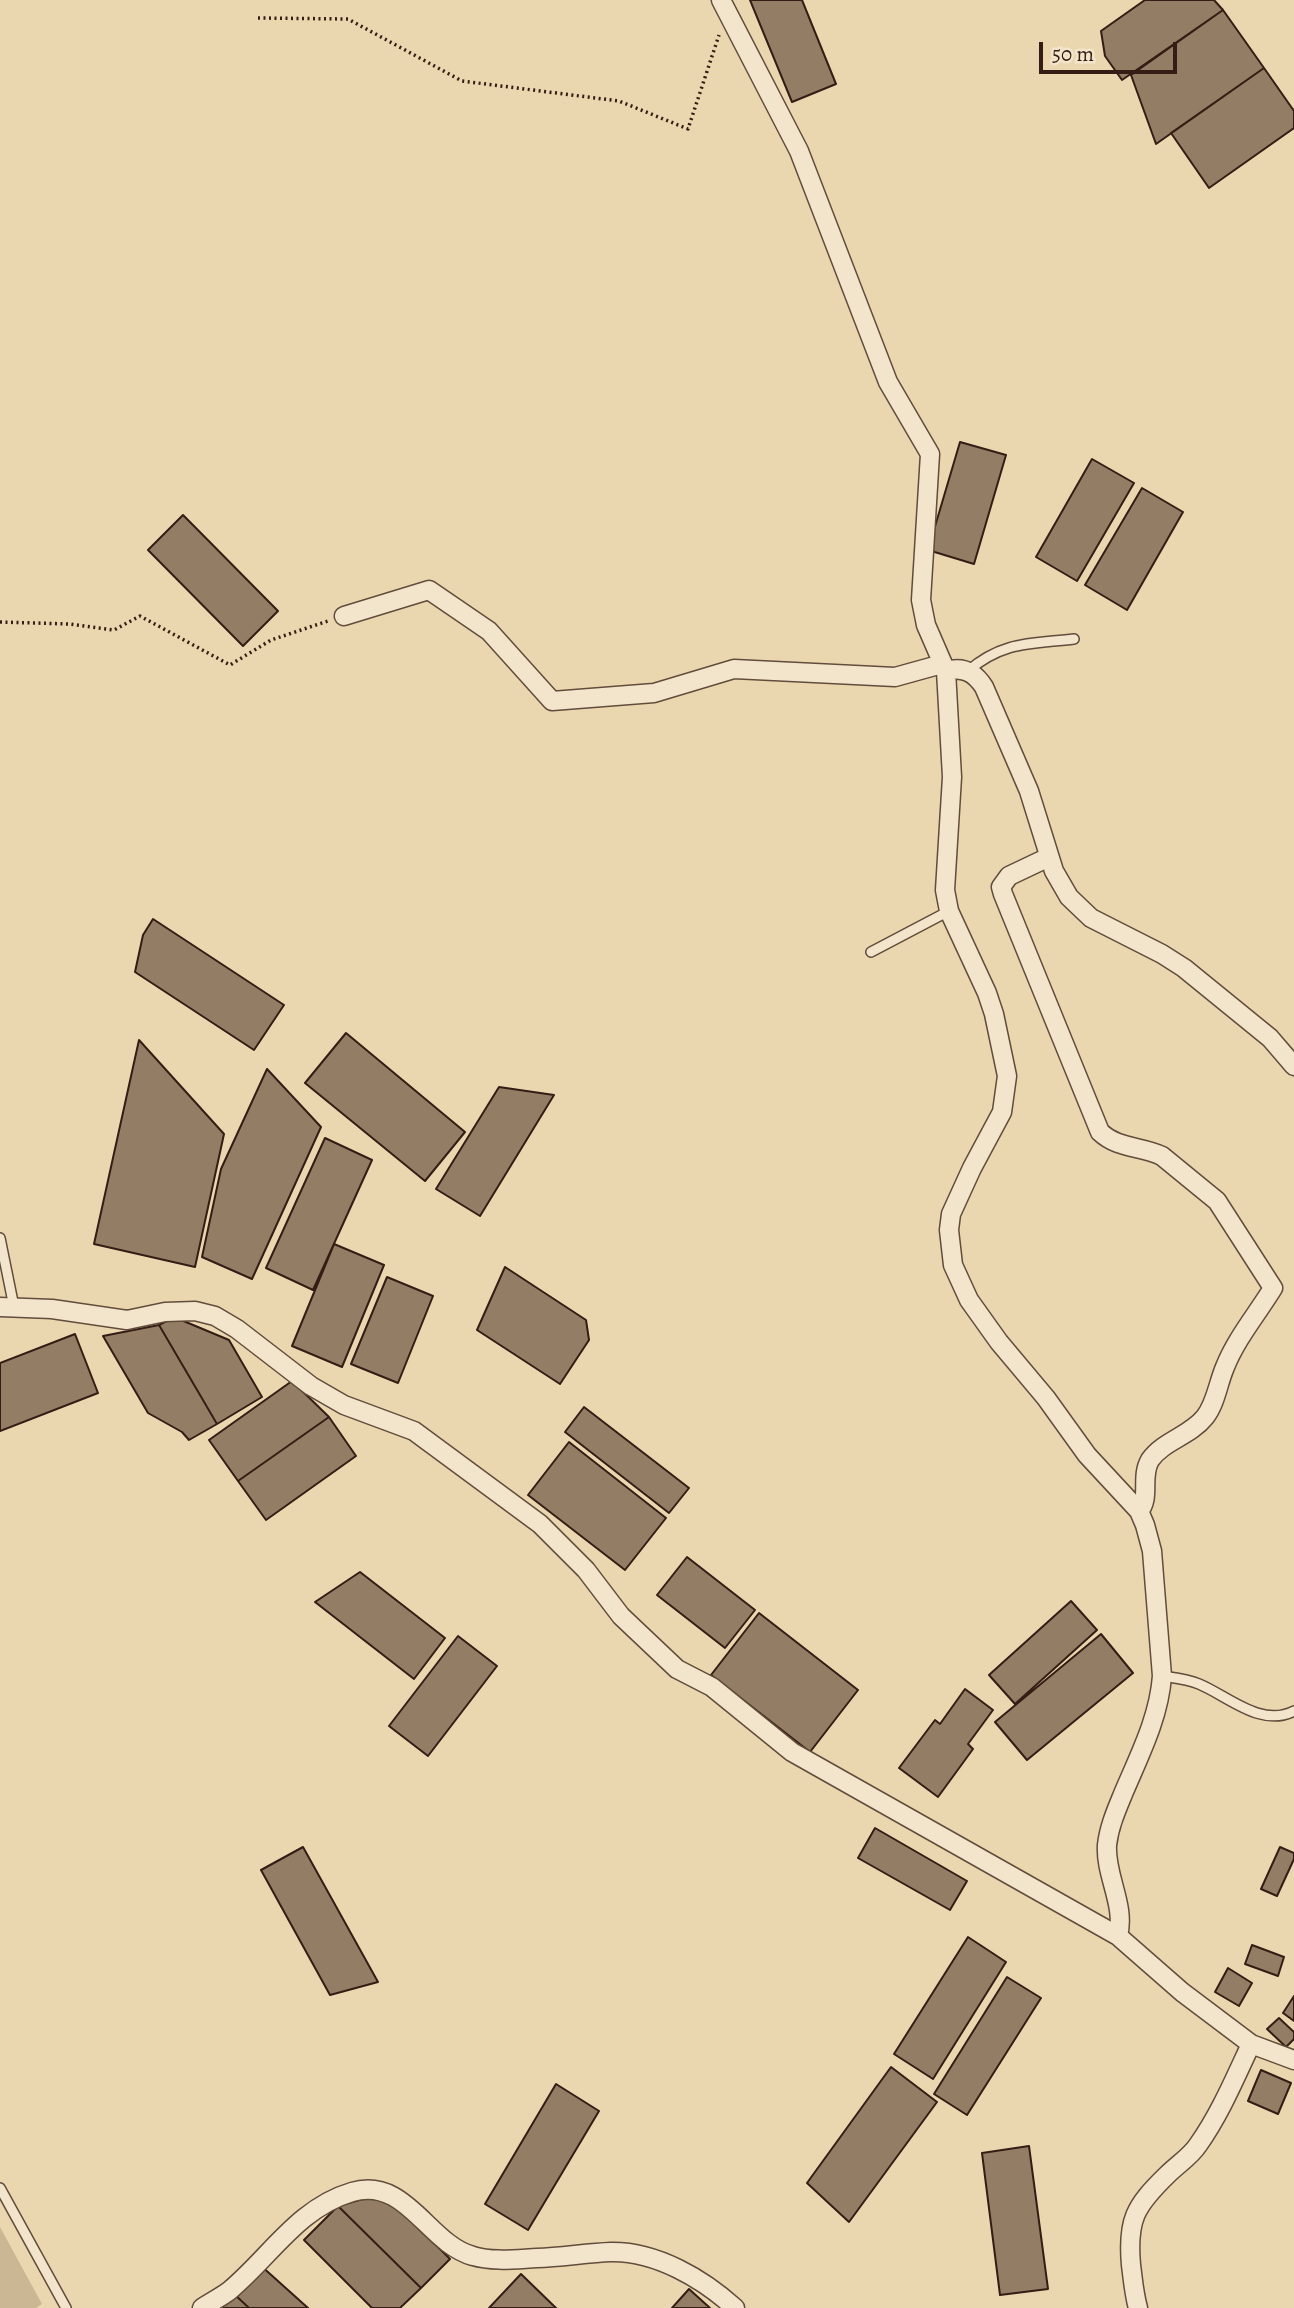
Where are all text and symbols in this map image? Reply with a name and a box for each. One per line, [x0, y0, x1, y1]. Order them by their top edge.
scale bar [1042, 28, 1180, 72]
text: 50 m [1052, 40, 1094, 68]

